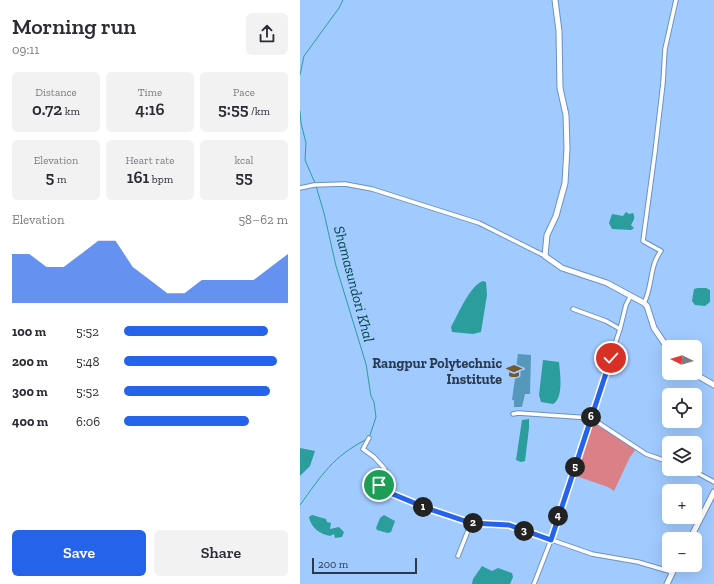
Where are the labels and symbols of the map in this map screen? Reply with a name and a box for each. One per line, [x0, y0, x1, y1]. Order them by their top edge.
water label: Shamasundori Khal [330, 224, 378, 344]
north arrow [662, 340, 702, 380]
pin [594, 341, 628, 375]
place label: Rangpur Polytechnic Institute [372, 355, 502, 388]
school or university icon: Rangpur Polytechnic Institute [505, 362, 523, 380]
pin: 6 [581, 407, 601, 427]
pin: 5 [565, 457, 585, 477]
pin [362, 468, 396, 502]
pin: 1 [413, 497, 433, 517]
pin: 4 [548, 506, 568, 526]
pin: 2 [463, 513, 483, 533]
pin: 3 [514, 521, 534, 541]
scale bar [312, 556, 417, 575]

